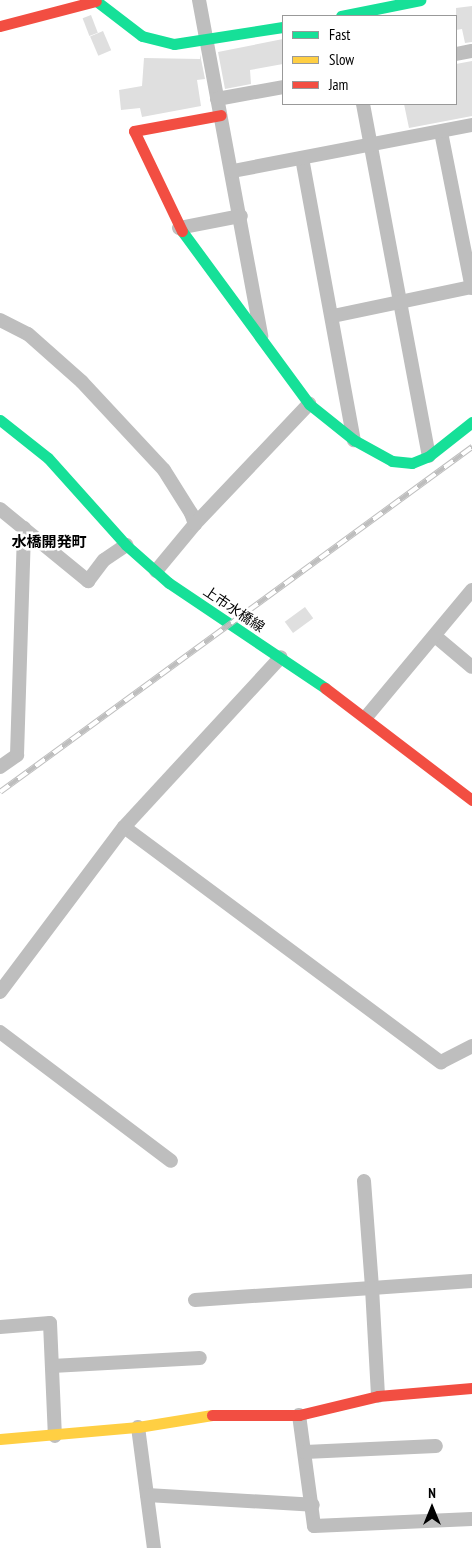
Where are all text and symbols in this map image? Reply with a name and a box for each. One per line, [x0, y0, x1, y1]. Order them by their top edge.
legend [282, 15, 457, 105]
text: Fast [329, 25, 350, 44]
text: Slow [329, 50, 354, 69]
text: Jam [329, 75, 348, 94]
district label: 水橋開発町 [12, 533, 86, 551]
street label: 上市水橋線 [200, 582, 268, 636]
north arrow [407, 1483, 457, 1533]
text: N [428, 1484, 436, 1502]

